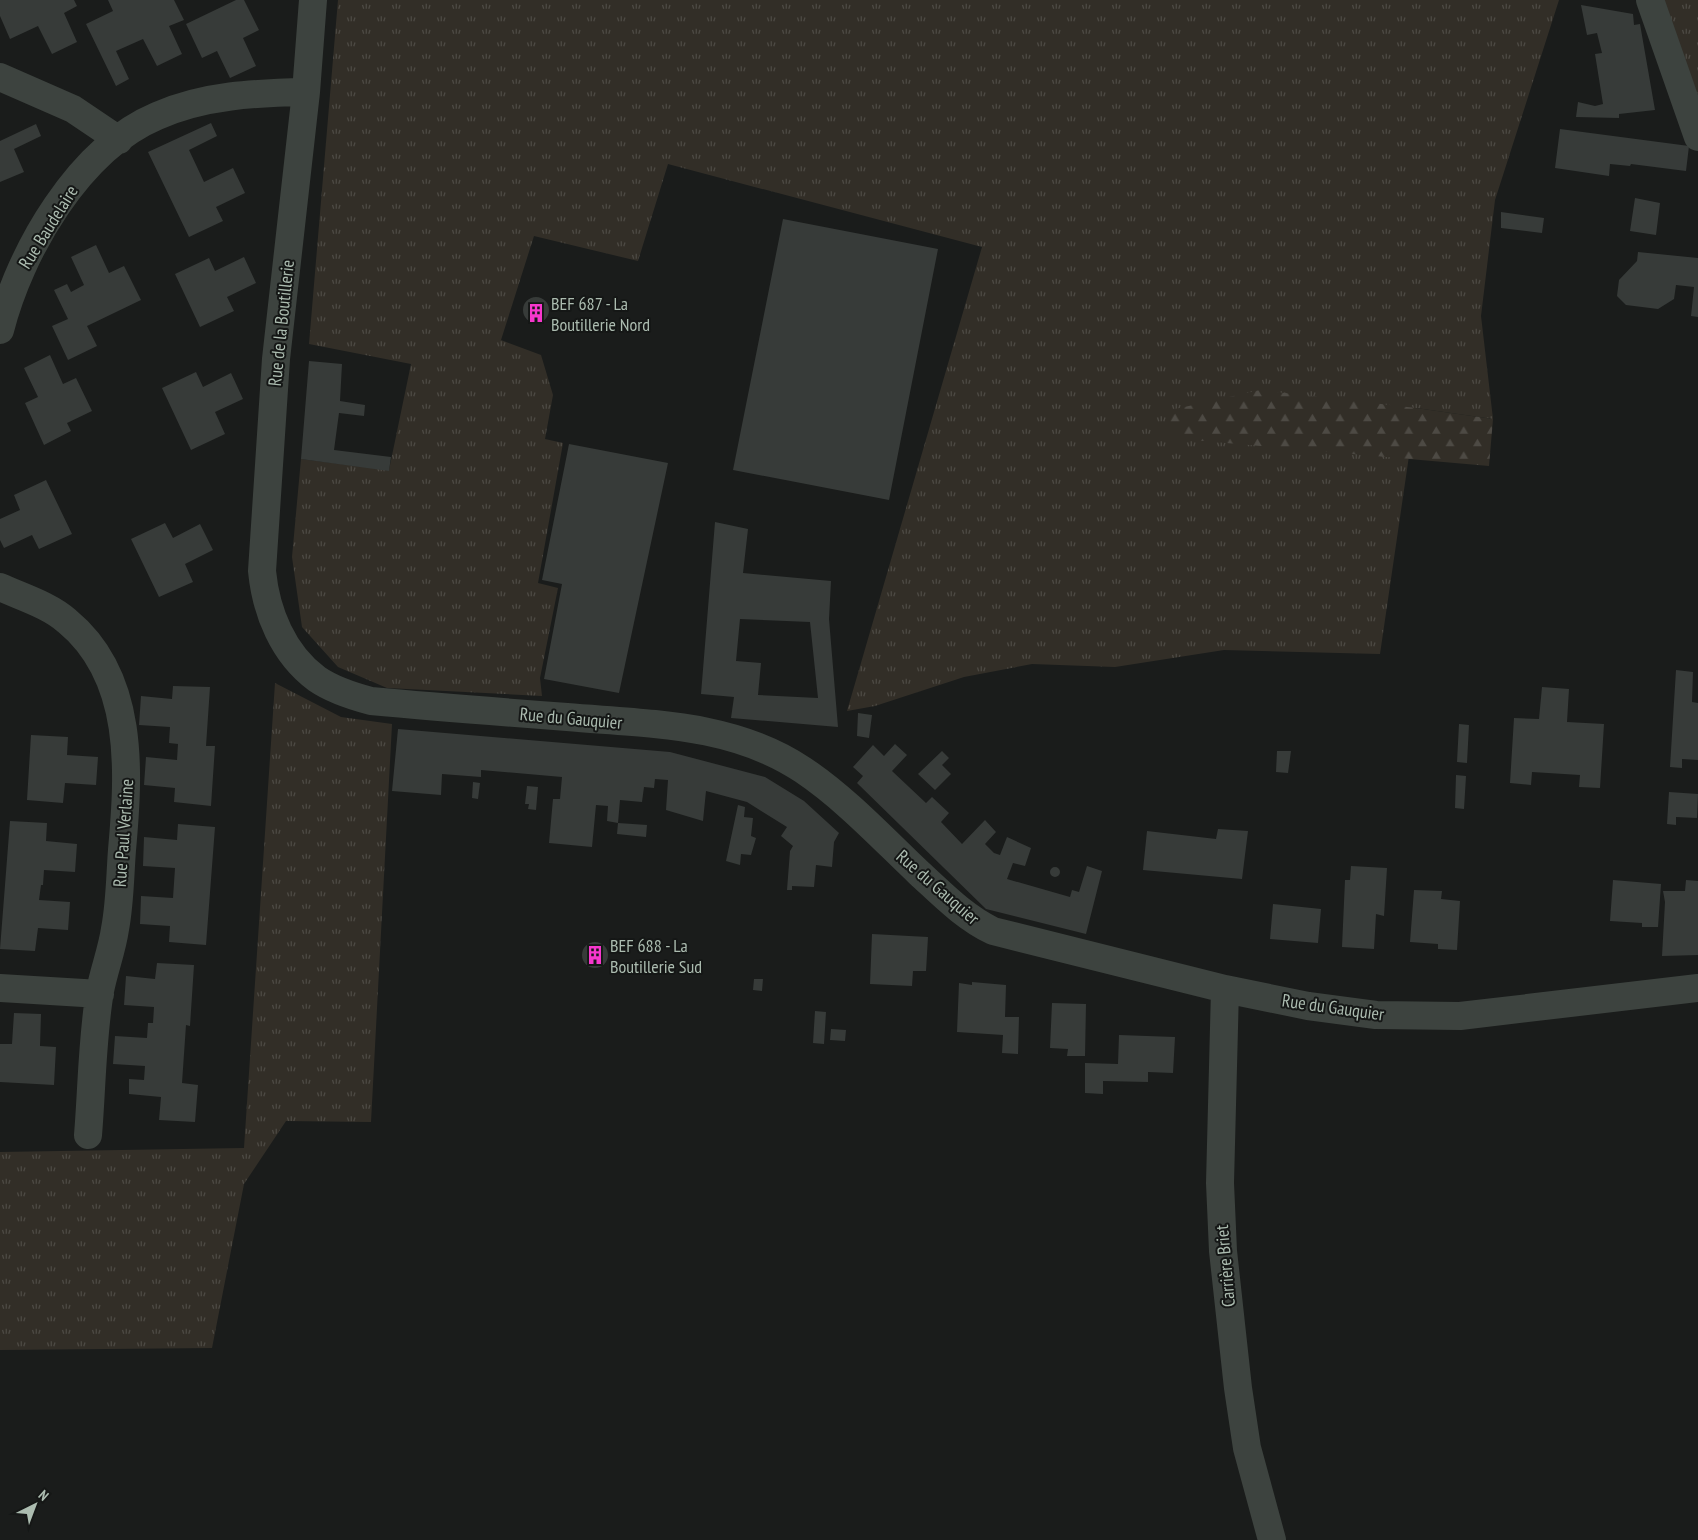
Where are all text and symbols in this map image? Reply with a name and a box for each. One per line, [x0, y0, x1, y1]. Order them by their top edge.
street label: Rue Baudelaire [13, 181, 83, 273]
street label: Rue de la Boutillerie [263, 259, 299, 387]
place label: BEF 687 - La Boutillerie Nord [551, 292, 650, 336]
building icon: BEF 687 - La Boutillerie Nord [525, 302, 547, 324]
street label: Rue du Gauquier [519, 702, 623, 734]
street label: Rue Paul Verlaine [108, 778, 138, 888]
street label: Rue du Gauquier [892, 845, 984, 929]
place label: BEF 688 - La Boutillerie Sud [610, 934, 702, 978]
building icon: BEF 688 - La Boutillerie Sud [584, 944, 606, 966]
street label: Rue du Gauquier [1280, 988, 1386, 1026]
street label: Carrière Briet [1210, 1224, 1240, 1308]
north arrow [10, 1480, 60, 1530]
text: N [35, 1486, 53, 1505]

